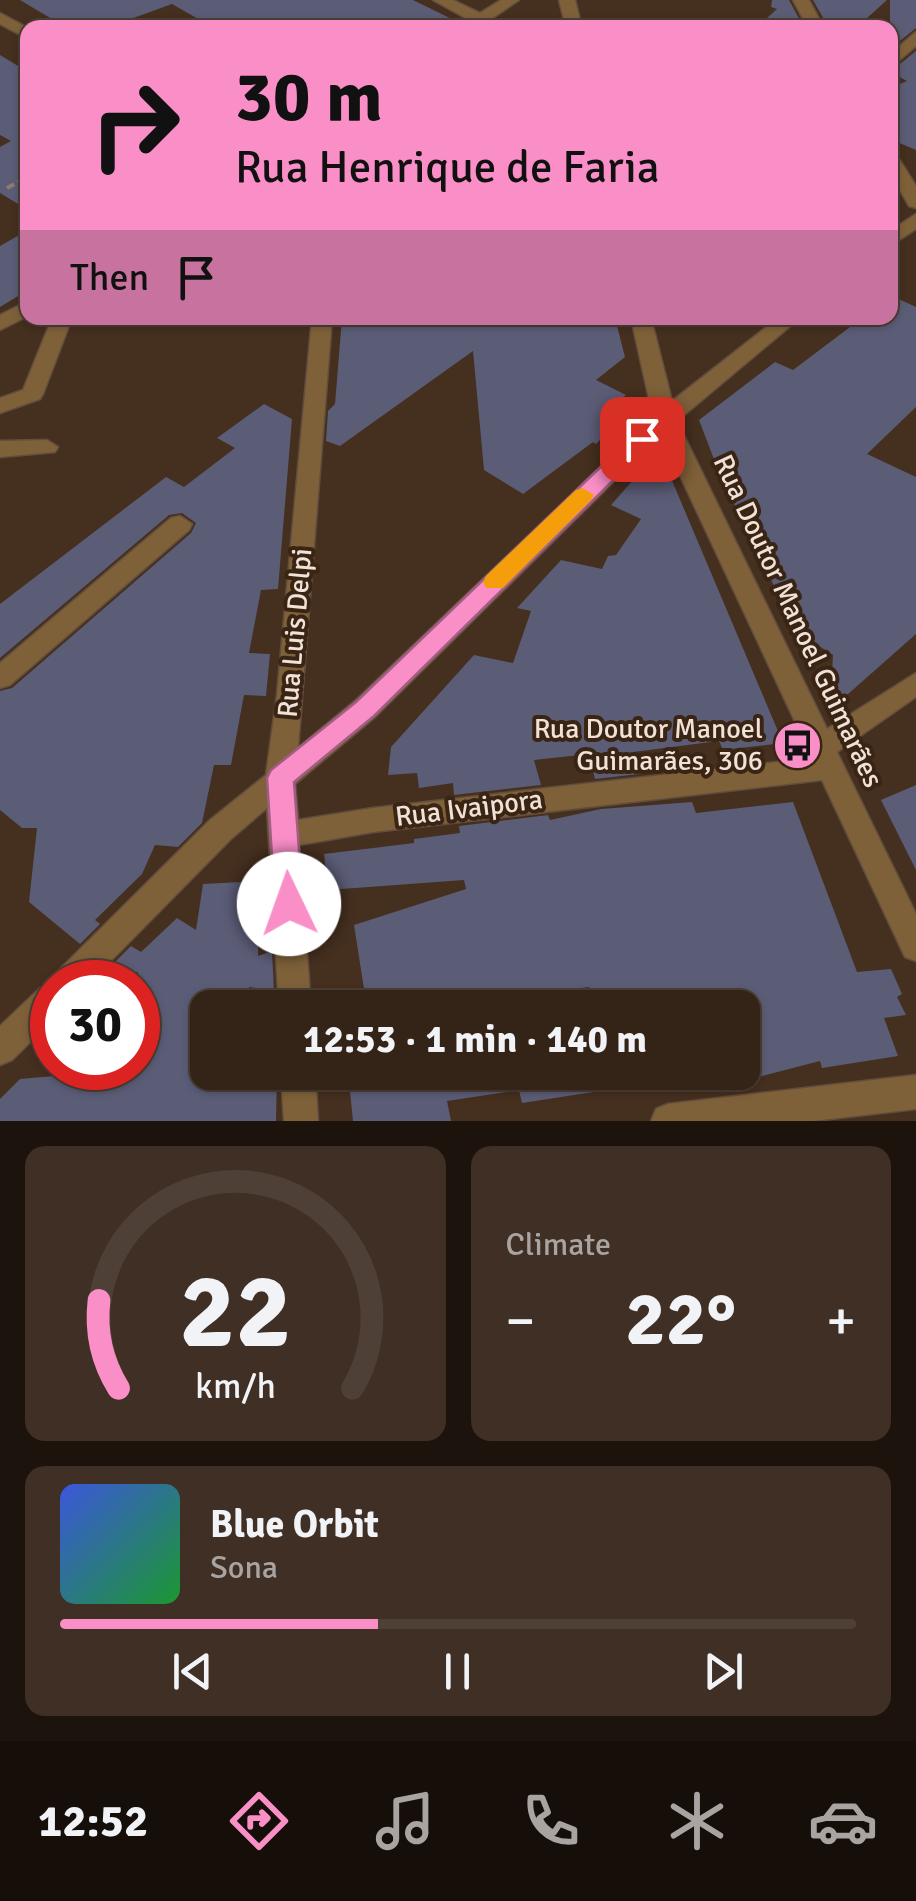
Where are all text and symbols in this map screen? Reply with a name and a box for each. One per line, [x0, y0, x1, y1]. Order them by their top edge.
text: 30 m [235, 54, 383, 140]
icon: right [70, 60, 200, 190]
text: Rua Henrique de Faria [235, 140, 659, 195]
icon: arrive [169, 250, 224, 305]
text: Then [70, 254, 149, 301]
pin [600, 397, 685, 482]
icon: arrive [615, 412, 670, 467]
street label: Rua Doutor Manoel Guimarães [706, 449, 890, 793]
street label: Rua Luis Delpi [271, 547, 319, 719]
place label: Rua Doutor Manoel Guimarães, 306 [534, 712, 763, 778]
bus stop icon: Rua Doutor Manoel Guimarães, 306 [772, 719, 824, 771]
street label: Rua Ivaipora [393, 782, 545, 834]
position arrow [237, 852, 341, 956]
speed limit sign: 30 [30, 960, 160, 1090]
text: 12:53 · 1 min · 140 m [303, 1016, 647, 1063]
text: Climate [506, 1225, 611, 1264]
text: 22 [179, 1248, 291, 1376]
text: 22° [625, 1273, 736, 1366]
text: − [506, 1287, 535, 1355]
text: + [826, 1287, 856, 1355]
text: km/h [195, 1364, 276, 1408]
text: Blue Orbit [210, 1501, 379, 1548]
text: Sona [210, 1548, 278, 1587]
icon: previous [165, 1644, 220, 1699]
icon: pause [430, 1644, 485, 1699]
icon: next [696, 1644, 751, 1699]
icon: directions [224, 1786, 294, 1856]
icon: music [370, 1786, 440, 1856]
icon: phone [516, 1786, 586, 1856]
icon: climate [662, 1786, 732, 1856]
icon: car [808, 1786, 878, 1856]
text: 12:52 [38, 1794, 148, 1849]

